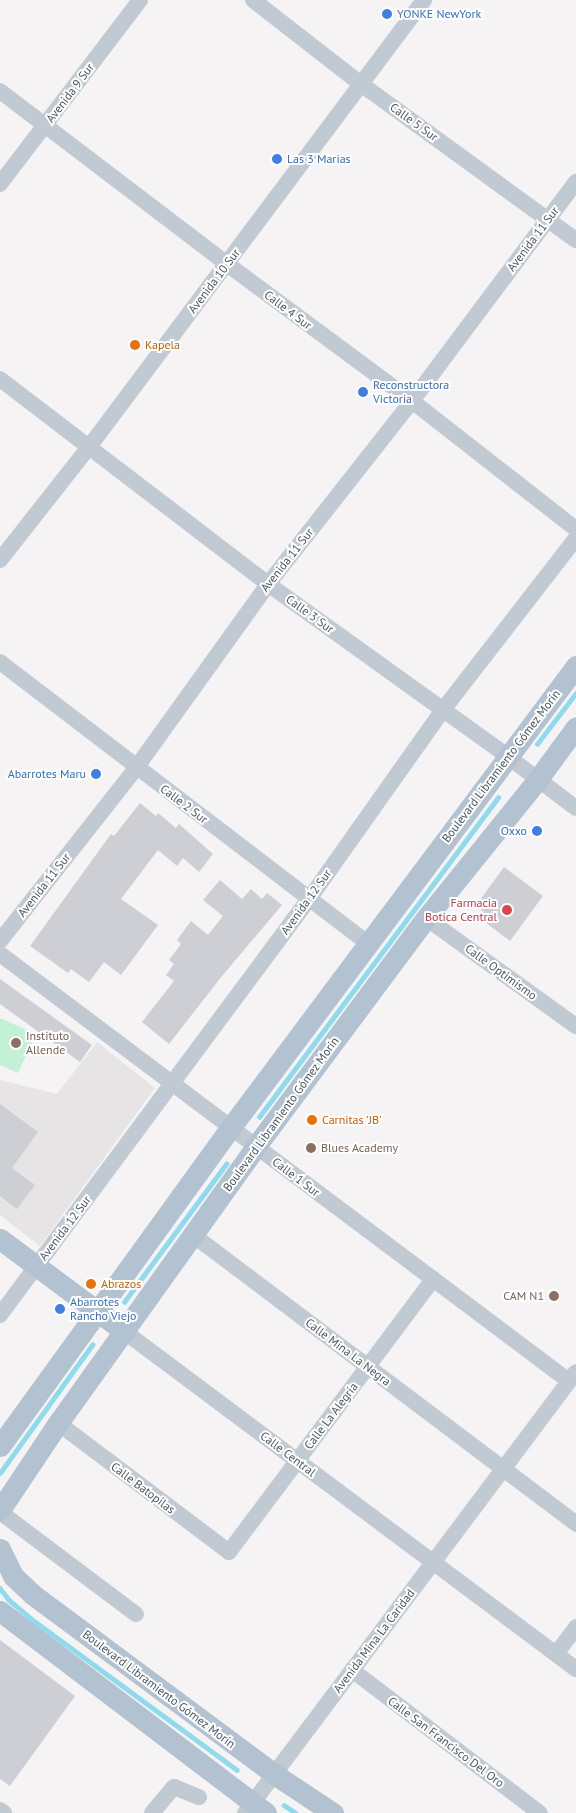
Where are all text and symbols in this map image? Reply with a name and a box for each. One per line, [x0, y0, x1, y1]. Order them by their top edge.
place label: YONKE NewYork [397, 7, 481, 21]
marker: YONKE NewYork [381, 8, 393, 20]
street label: Avenida 9 Sur [43, 61, 97, 125]
street label: Calle 5 Sur [387, 100, 441, 144]
place label: Las 3 Marias [287, 152, 351, 166]
marker: Las 3 Marias [271, 153, 283, 165]
street label: Avenida 11 Sur [504, 204, 562, 274]
street label: Avenida 10 Sur [185, 246, 243, 316]
street label: Calle 4 Sur [261, 288, 315, 332]
place label: Kapela [145, 338, 180, 352]
marker: Kapela [129, 339, 141, 351]
place label: Reconstructora Victoria [373, 378, 449, 406]
marker: Reconstructora Victoria [357, 386, 369, 398]
street label: Avenida 11 Sur [258, 525, 316, 595]
street label: Calle 3 Sur [283, 592, 337, 636]
street label: Boulevard Libramiento Gómez Morín [439, 687, 563, 845]
place label: Abarrotes Maru [8, 767, 86, 781]
marker: Abarrotes Maru [90, 768, 102, 780]
street label: Calle 2 Sur [157, 782, 211, 826]
place label: Oxxo [501, 824, 527, 838]
marker: Oxxo [531, 825, 543, 837]
street label: Avenida 11 Sur [15, 850, 73, 920]
street label: Avenida 12 Sur [278, 867, 334, 937]
place label: Farmacia Botica Central [425, 896, 497, 924]
marker: Farmacia Botica Central [501, 904, 513, 916]
street label: Calle Optimismo [462, 941, 540, 1003]
place label: Instituto Allende [26, 1029, 69, 1057]
street label: Boulevard Libramiento Gómez Morín [220, 1034, 342, 1194]
marker: Instituto Allende [10, 1037, 22, 1049]
place label: Carnitas 'JB' [322, 1113, 382, 1127]
marker: Carnitas 'JB' [306, 1114, 318, 1126]
place label: Blues Academy [321, 1141, 398, 1155]
marker: Blues Academy [305, 1142, 317, 1154]
street label: Calle 1 Sur [269, 1155, 323, 1199]
street label: Avenida 12 Sur [36, 1193, 94, 1263]
place label: Abrazos [101, 1277, 141, 1291]
marker: Abrazos [85, 1278, 97, 1290]
place label: CAM N1 [503, 1289, 544, 1303]
marker: CAM N1 [548, 1290, 560, 1302]
place label: Abarrotes Rancho Viejo [70, 1295, 137, 1323]
marker: Abarrotes Rancho Viejo [54, 1303, 66, 1315]
street label: Calle Mina La Negra [303, 1315, 393, 1389]
street label: Calle La Alegría [301, 1380, 361, 1452]
street label: Calle Central [257, 1429, 319, 1479]
street label: Calle Batopilas [108, 1459, 178, 1517]
street label: Avenida Mina La Caridad [330, 1586, 418, 1696]
street label: Boulevard Libramiento Gómez Morín [80, 1627, 238, 1751]
street label: Calle San Francisco Del Oro [385, 1694, 507, 1790]

